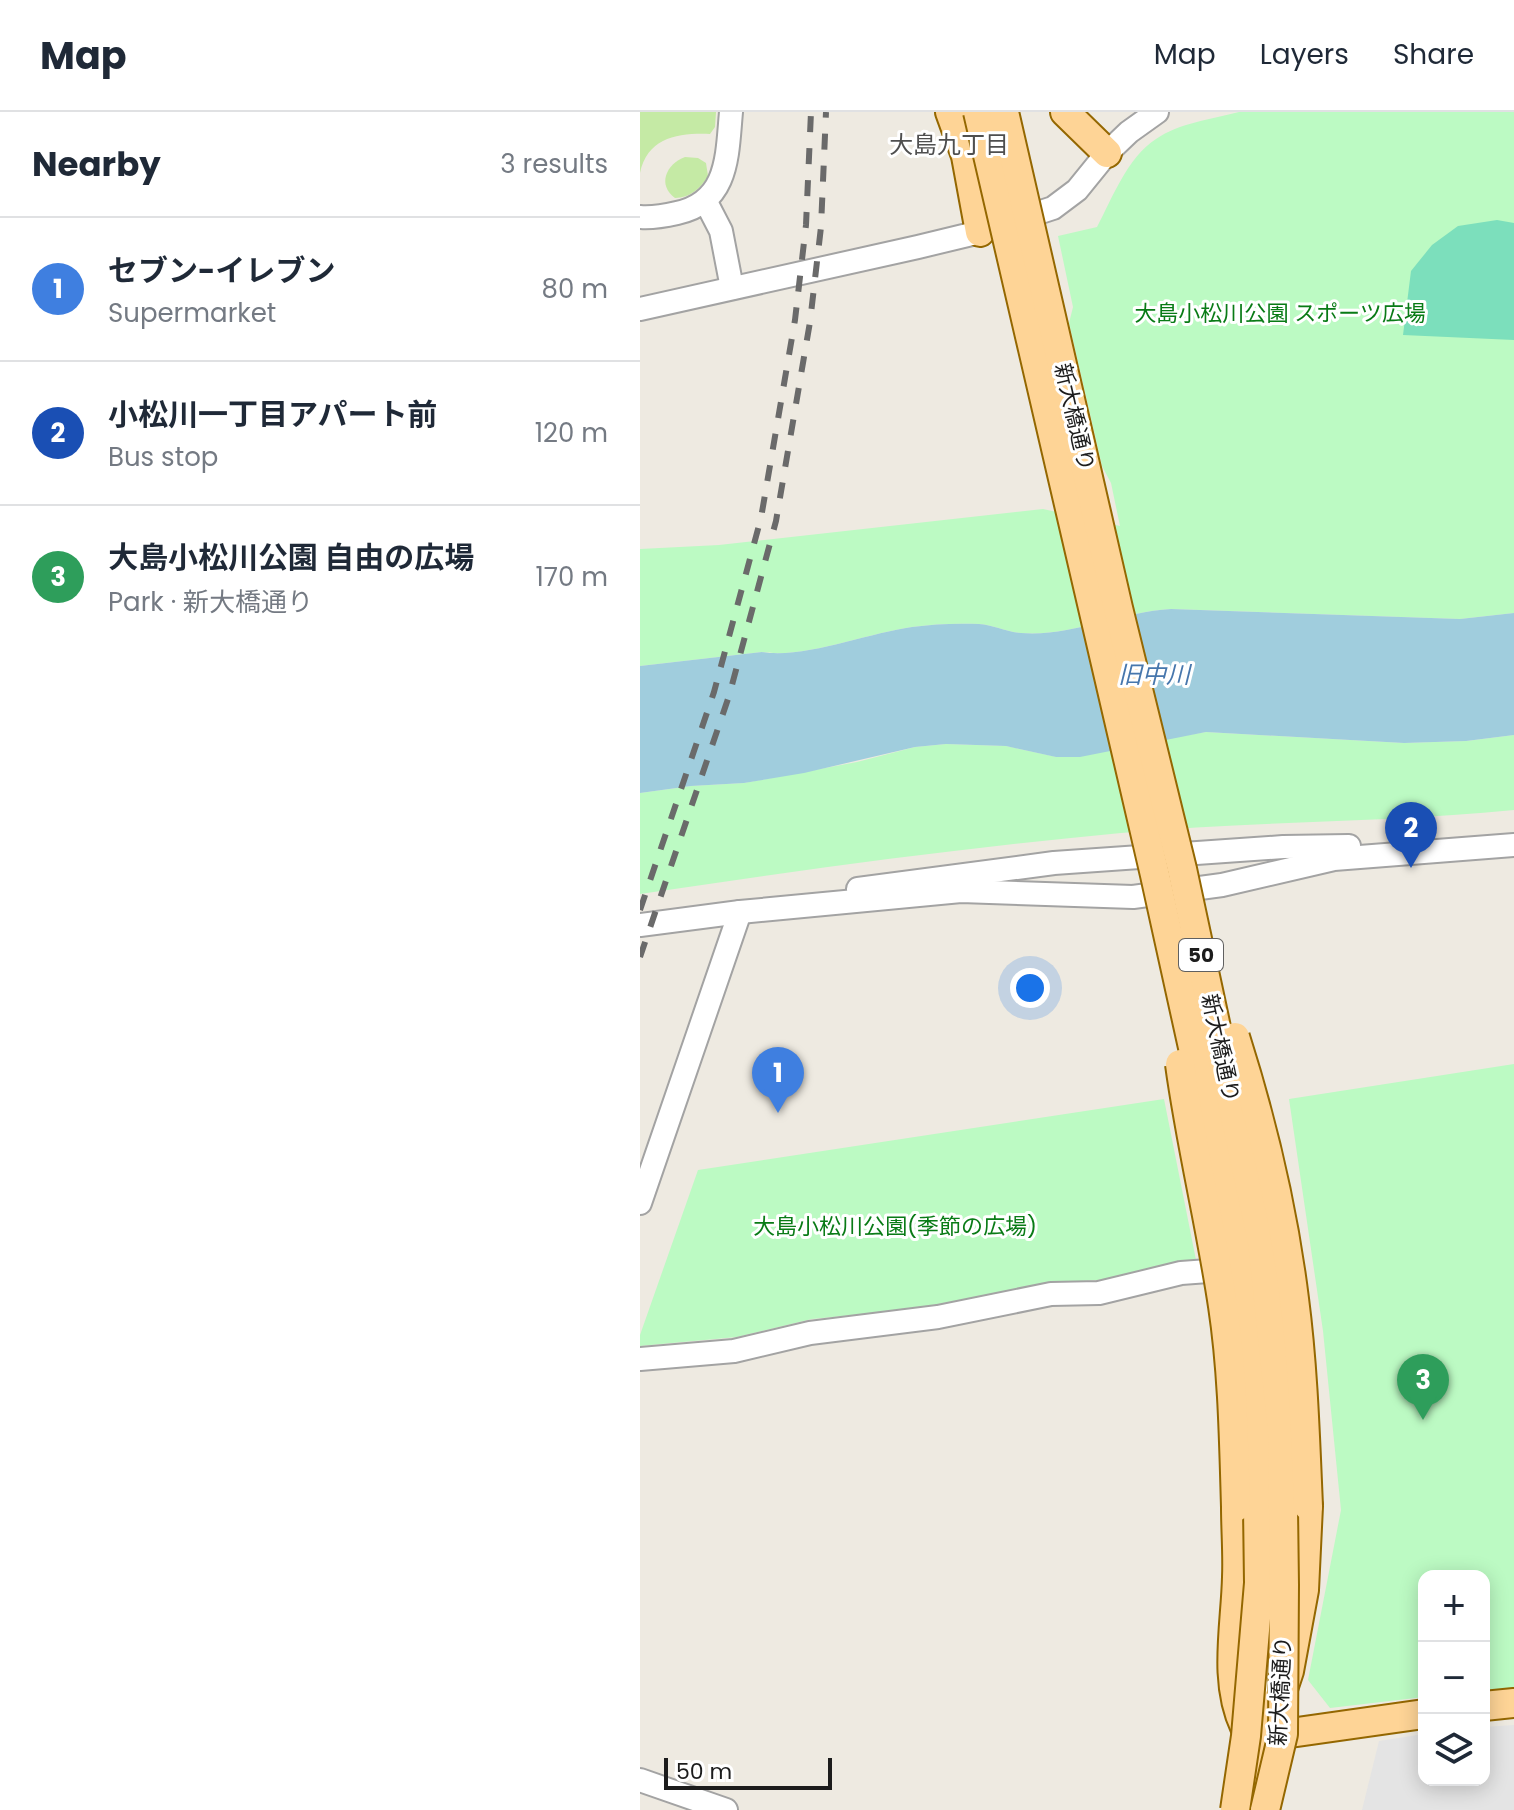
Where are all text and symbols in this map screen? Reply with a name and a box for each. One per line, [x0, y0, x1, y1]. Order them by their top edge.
text: Map [40, 29, 127, 82]
text: Map [1154, 35, 1216, 74]
text: Layers [1260, 35, 1349, 74]
text: Share [1393, 35, 1474, 74]
district label: 大島九丁目 [889, 128, 1009, 161]
text: Nearby [32, 140, 161, 188]
text: 3 results [500, 146, 608, 182]
text: セブン-イレブン [108, 249, 335, 292]
text: 1 [53, 271, 63, 307]
text: 80 m [542, 271, 608, 307]
text: Supermarket [108, 295, 276, 331]
park label: 大島小松川公園 スポーツ広場 [1134, 298, 1426, 329]
street label: 新大橋通り [1047, 360, 1102, 474]
text: 小松川一丁目アパート前 [108, 393, 437, 436]
text: 2 [51, 415, 65, 451]
text: 120 m [535, 415, 608, 451]
text: Bus stop [108, 439, 218, 475]
text: 大島小松川公園 自由の広場 [108, 536, 474, 579]
text: 3 [50, 559, 66, 595]
text: 170 m [535, 559, 608, 595]
text: Park · 新大橋通り [108, 584, 313, 620]
water label: 旧中川 [1118, 658, 1193, 691]
pin: 2 [1385, 802, 1437, 868]
road number: 50 [1179, 939, 1223, 971]
your location [1010, 968, 1050, 1008]
street label: 新大橋通り [1194, 991, 1247, 1105]
pin: 1 [752, 1047, 804, 1113]
park label: 大島小松川公園(季節の広場) [753, 1211, 1037, 1242]
pin: 3 [1397, 1354, 1449, 1420]
map controls [1418, 1570, 1490, 1786]
button: + [1418, 1570, 1490, 1642]
street label: 新大橋通り [1262, 1635, 1299, 1747]
button: − [1418, 1642, 1490, 1714]
button: layers [1418, 1714, 1490, 1786]
scale bar [664, 1754, 832, 1790]
text: 50 m [676, 1756, 732, 1787]

